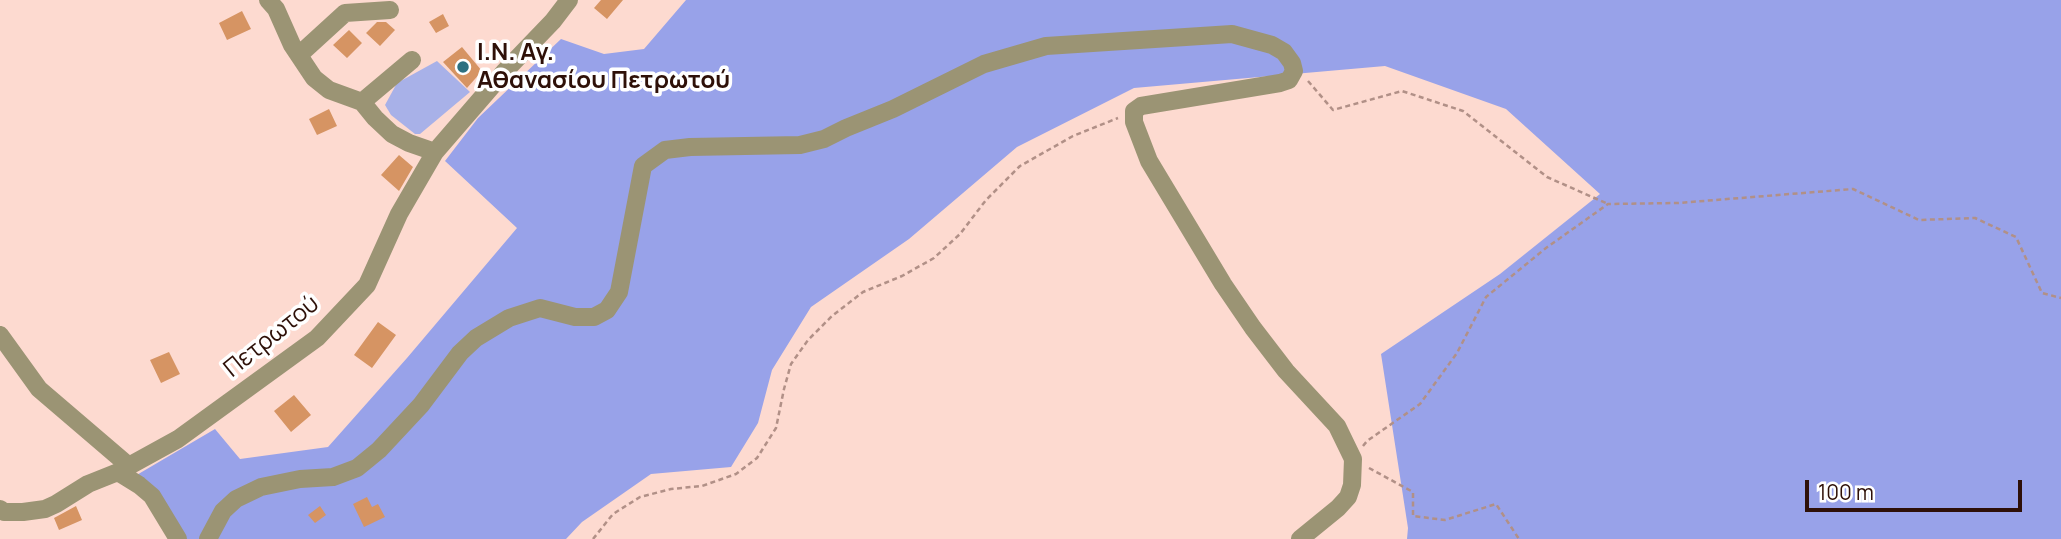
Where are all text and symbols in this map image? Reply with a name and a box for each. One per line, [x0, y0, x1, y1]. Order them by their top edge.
place label: Ι.Ν. Αγ. Αθανασίου Πετρωτού [477, 39, 730, 95]
marker: Ι.Ν. Αγ. Αθανασίου Πετρωτού [455, 59, 471, 75]
street label: Πετρωτού [219, 290, 325, 384]
scale bar [1809, 466, 2026, 510]
text: 100 m [1818, 478, 1874, 506]

